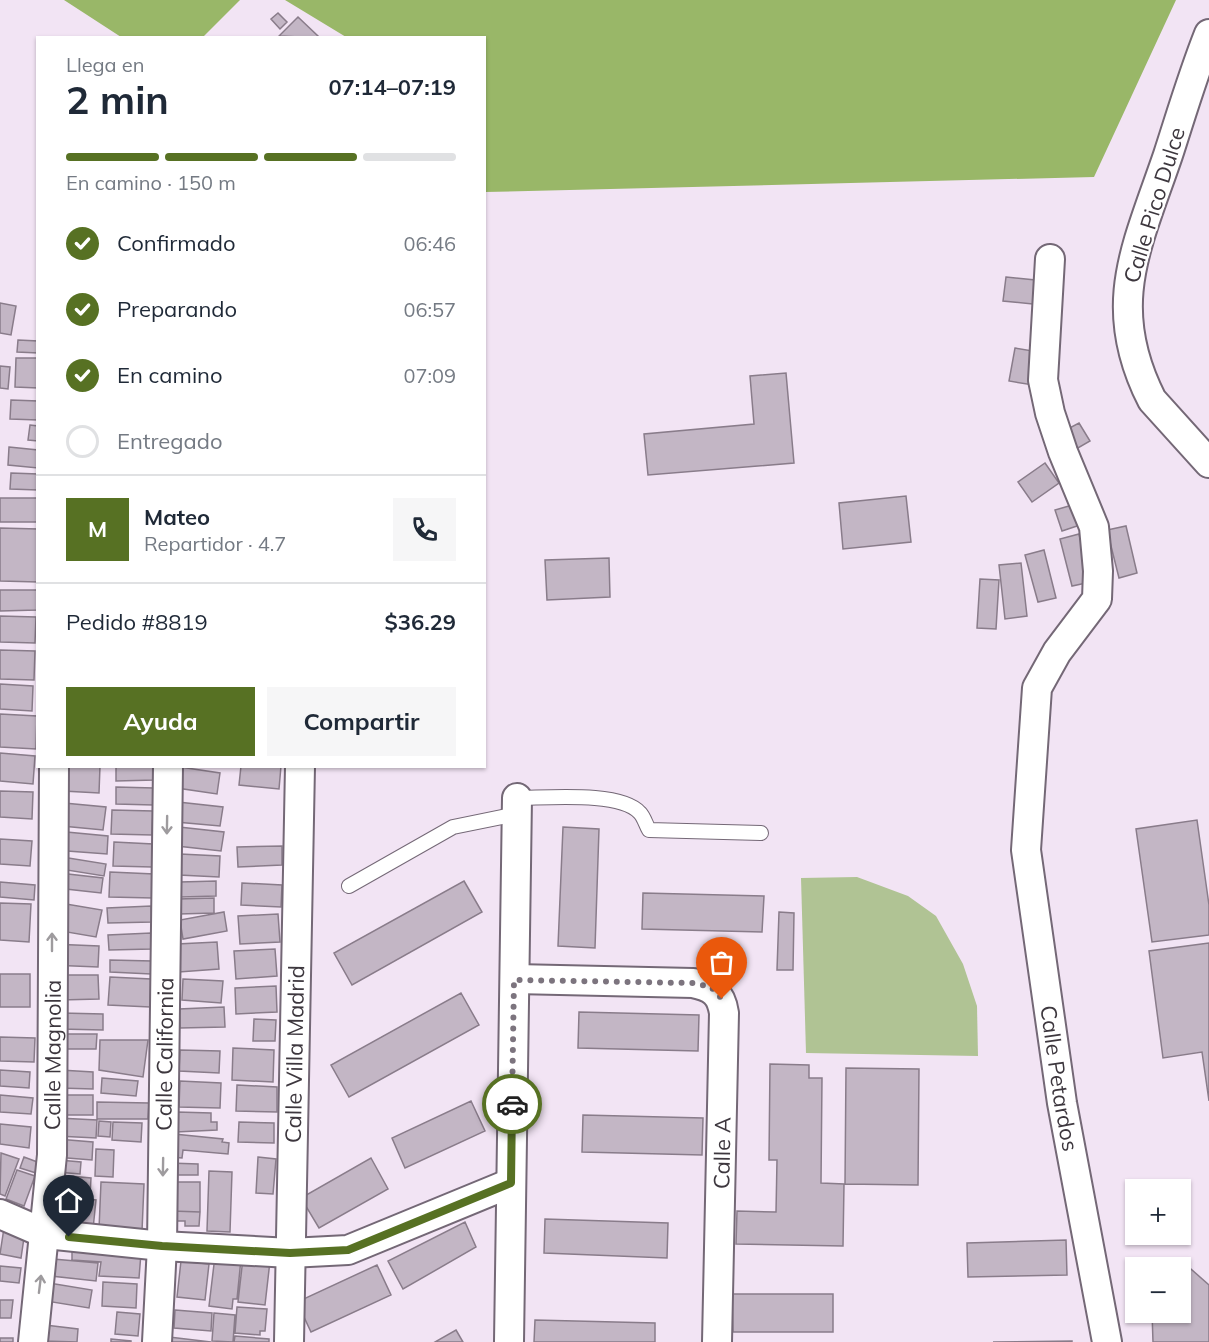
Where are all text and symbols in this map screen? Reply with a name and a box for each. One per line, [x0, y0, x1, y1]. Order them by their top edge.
text: Llega en [66, 52, 144, 77]
text: 07:14–07:19 [328, 73, 456, 101]
text: 2 min [66, 75, 169, 124]
street label: Calle Pico Dulce [1117, 124, 1191, 286]
text: En camino · 150 m [66, 170, 236, 195]
icon: check [66, 227, 99, 260]
text: Confirmado [117, 229, 236, 257]
text: 06:46 [403, 231, 456, 256]
icon: check [66, 293, 99, 326]
text: Preparando [117, 295, 237, 323]
text: 06:57 [403, 297, 456, 322]
icon: check [66, 359, 99, 392]
text: En camino [117, 361, 223, 389]
text: 07:09 [403, 363, 456, 388]
text: Entregado [117, 427, 223, 455]
button: phone [393, 498, 456, 561]
text: Mateo [144, 503, 210, 531]
text: M [88, 515, 107, 543]
text: Repartidor · 4.7 [144, 531, 286, 556]
text: Pedido #8819 [66, 608, 208, 636]
text: $36.29 [385, 608, 456, 636]
button: Ayuda [66, 687, 255, 756]
button: Compartir [267, 687, 456, 756]
one-way arrow [161, 814, 173, 834]
one-way arrow [46, 933, 58, 953]
pin [696, 937, 747, 999]
icon: bag [705, 946, 738, 979]
street label: Calle Villa Madrid [279, 965, 310, 1143]
street label: Calle California [149, 977, 179, 1131]
street label: Calle Magnolia [38, 980, 67, 1130]
street label: Calle Petardos [1034, 1003, 1085, 1154]
courier [482, 1074, 542, 1134]
icon: car [496, 1088, 529, 1121]
street label: Calle A [707, 1117, 737, 1189]
one-way arrow [157, 1156, 168, 1176]
pin [43, 1175, 94, 1237]
map controls [1125, 1179, 1191, 1323]
button: + [1125, 1179, 1191, 1245]
icon: home [52, 1184, 85, 1217]
button: − [1125, 1257, 1191, 1323]
one-way arrow [35, 1274, 46, 1294]

